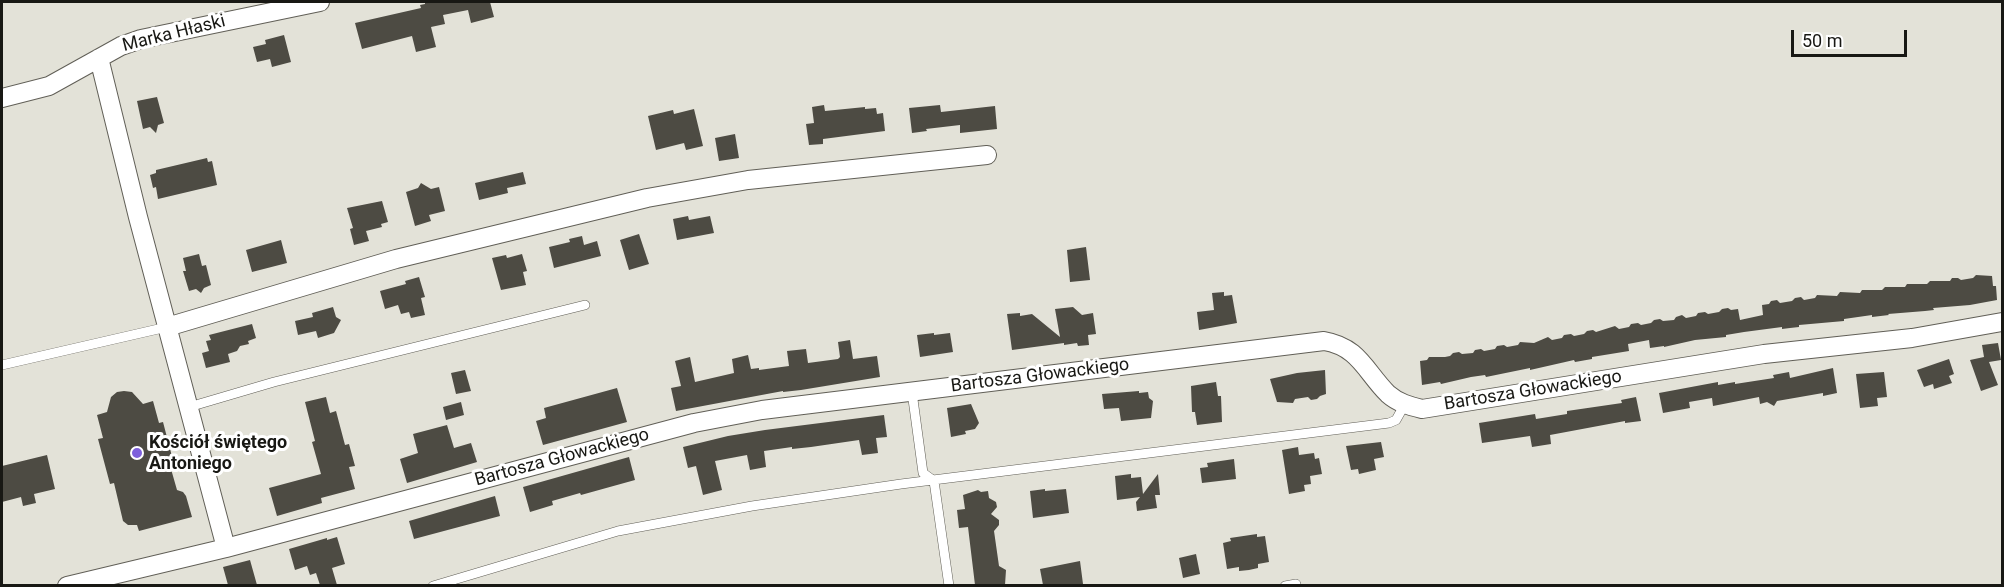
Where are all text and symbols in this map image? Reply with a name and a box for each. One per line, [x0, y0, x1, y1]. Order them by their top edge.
street label: Marka Hłaski [120, 11, 228, 57]
scale bar [1794, 18, 1910, 56]
text: 50 m [1802, 30, 1842, 51]
street label: Bartosza Głowackiego [950, 354, 1130, 398]
street label: Bartosza Głowackiego [1443, 366, 1623, 416]
street label: Bartosza Głowackiego [472, 424, 652, 492]
place label: Kościół świętego Antoniego [149, 432, 287, 474]
marker: Kościół świętego Antoniego [130, 446, 144, 460]

